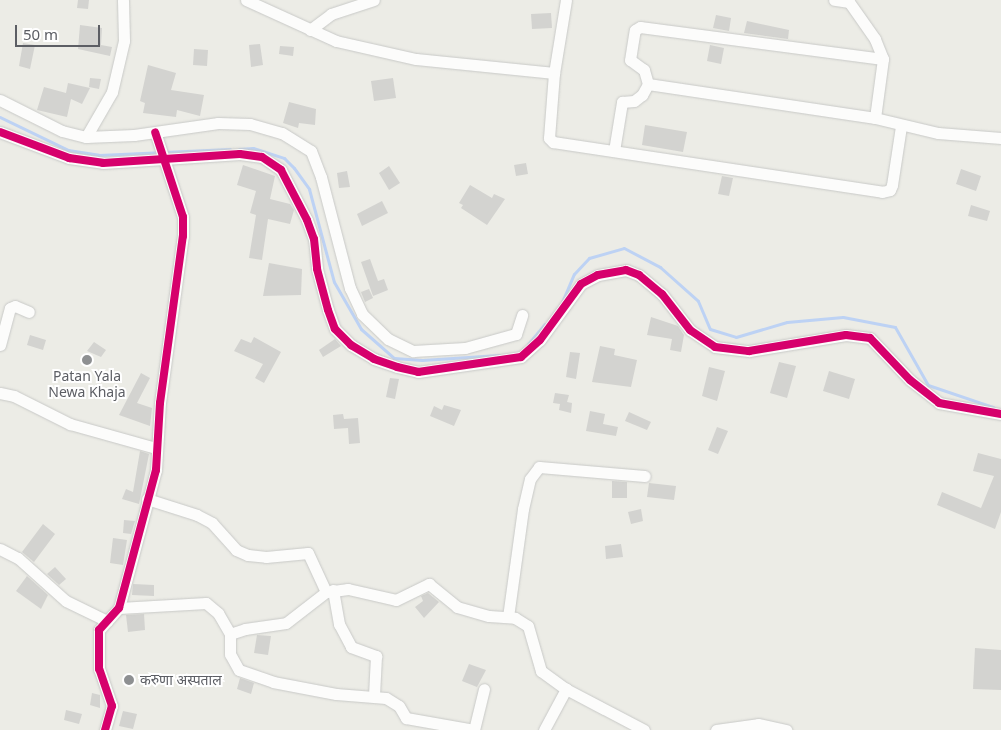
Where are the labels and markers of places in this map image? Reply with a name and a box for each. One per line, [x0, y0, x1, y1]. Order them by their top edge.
marker: Patan Yala Newa Khaja [81, 354, 93, 366]
place label: Patan Yala Newa Khaja [48, 368, 126, 401]
place label: करुणा अस्पताल [140, 672, 222, 688]
marker: करुणा अस्पताल [122, 673, 136, 687]

